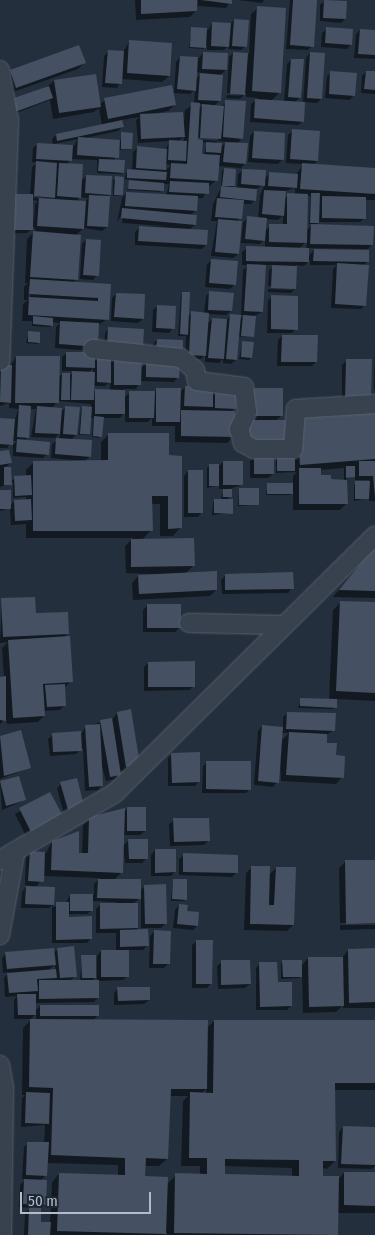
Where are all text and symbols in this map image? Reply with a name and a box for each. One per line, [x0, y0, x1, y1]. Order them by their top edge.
scale bar [22, 1182, 154, 1214]
text: 50 m [28, 1192, 58, 1210]

